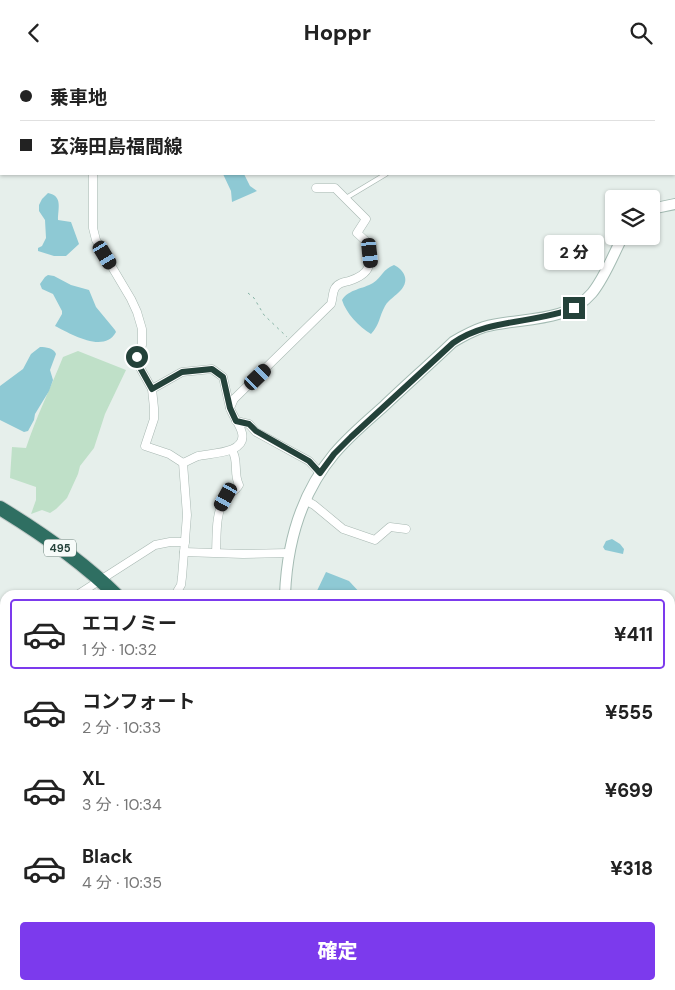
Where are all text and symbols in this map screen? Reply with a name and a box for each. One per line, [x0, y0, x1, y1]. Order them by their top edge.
text: Hoppr [304, 18, 371, 47]
icon: back [20, 19, 48, 47]
icon: search [627, 19, 655, 47]
text: 乗車地 [50, 85, 107, 110]
text: 玄海田島福間線 [50, 134, 183, 159]
map controls [605, 190, 660, 245]
button: layers [605, 190, 660, 245]
callout: 2 分 [544, 235, 604, 271]
car [360, 237, 379, 269]
car [90, 238, 119, 272]
text: 2 分 [560, 242, 588, 263]
route end [563, 297, 585, 319]
route start [126, 346, 148, 368]
car [241, 361, 274, 393]
car [212, 480, 239, 514]
road number: 495 [44, 539, 76, 557]
text: エコノミー [82, 611, 177, 636]
icon: car [22, 612, 67, 657]
text: ¥411 [614, 622, 653, 647]
text: 1 分 · 10:32 [82, 639, 157, 660]
text: コンフォート [82, 689, 195, 714]
icon: car [22, 690, 67, 735]
text: ¥555 [605, 700, 653, 725]
text: 2 分 · 10:33 [82, 717, 161, 738]
text: XL [82, 766, 105, 791]
icon: car [22, 768, 67, 813]
text: ¥699 [605, 778, 653, 803]
text: 3 分 · 10:34 [82, 794, 162, 815]
text: Black [82, 844, 133, 869]
icon: car [22, 846, 67, 891]
text: ¥318 [610, 856, 653, 881]
text: 4 分 · 10:35 [82, 872, 162, 893]
button: 確定 [20, 922, 655, 980]

